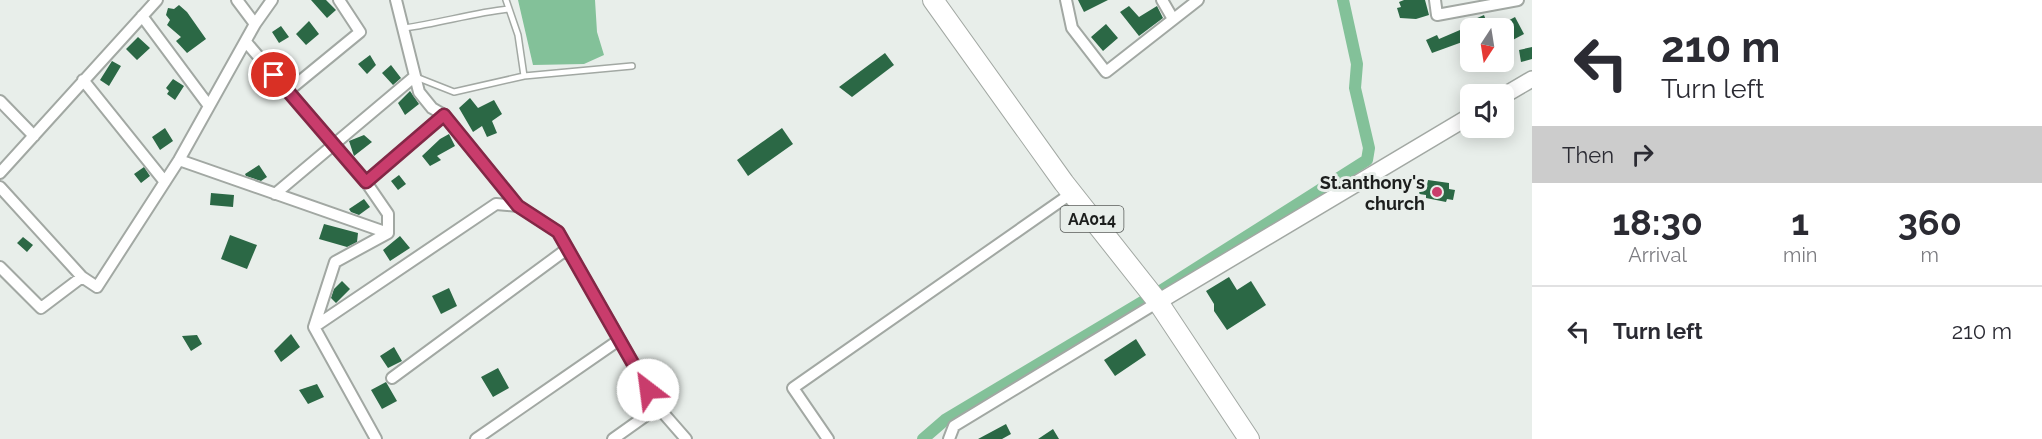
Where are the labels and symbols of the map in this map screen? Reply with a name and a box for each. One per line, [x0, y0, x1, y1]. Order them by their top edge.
north arrow [1460, 18, 1514, 72]
pin [248, 49, 299, 100]
place label: St.anthony's church [1320, 172, 1425, 214]
marker: St.anthony's church [1430, 185, 1444, 199]
road number: AA014 [1060, 206, 1124, 232]
position arrow [616, 358, 680, 422]

